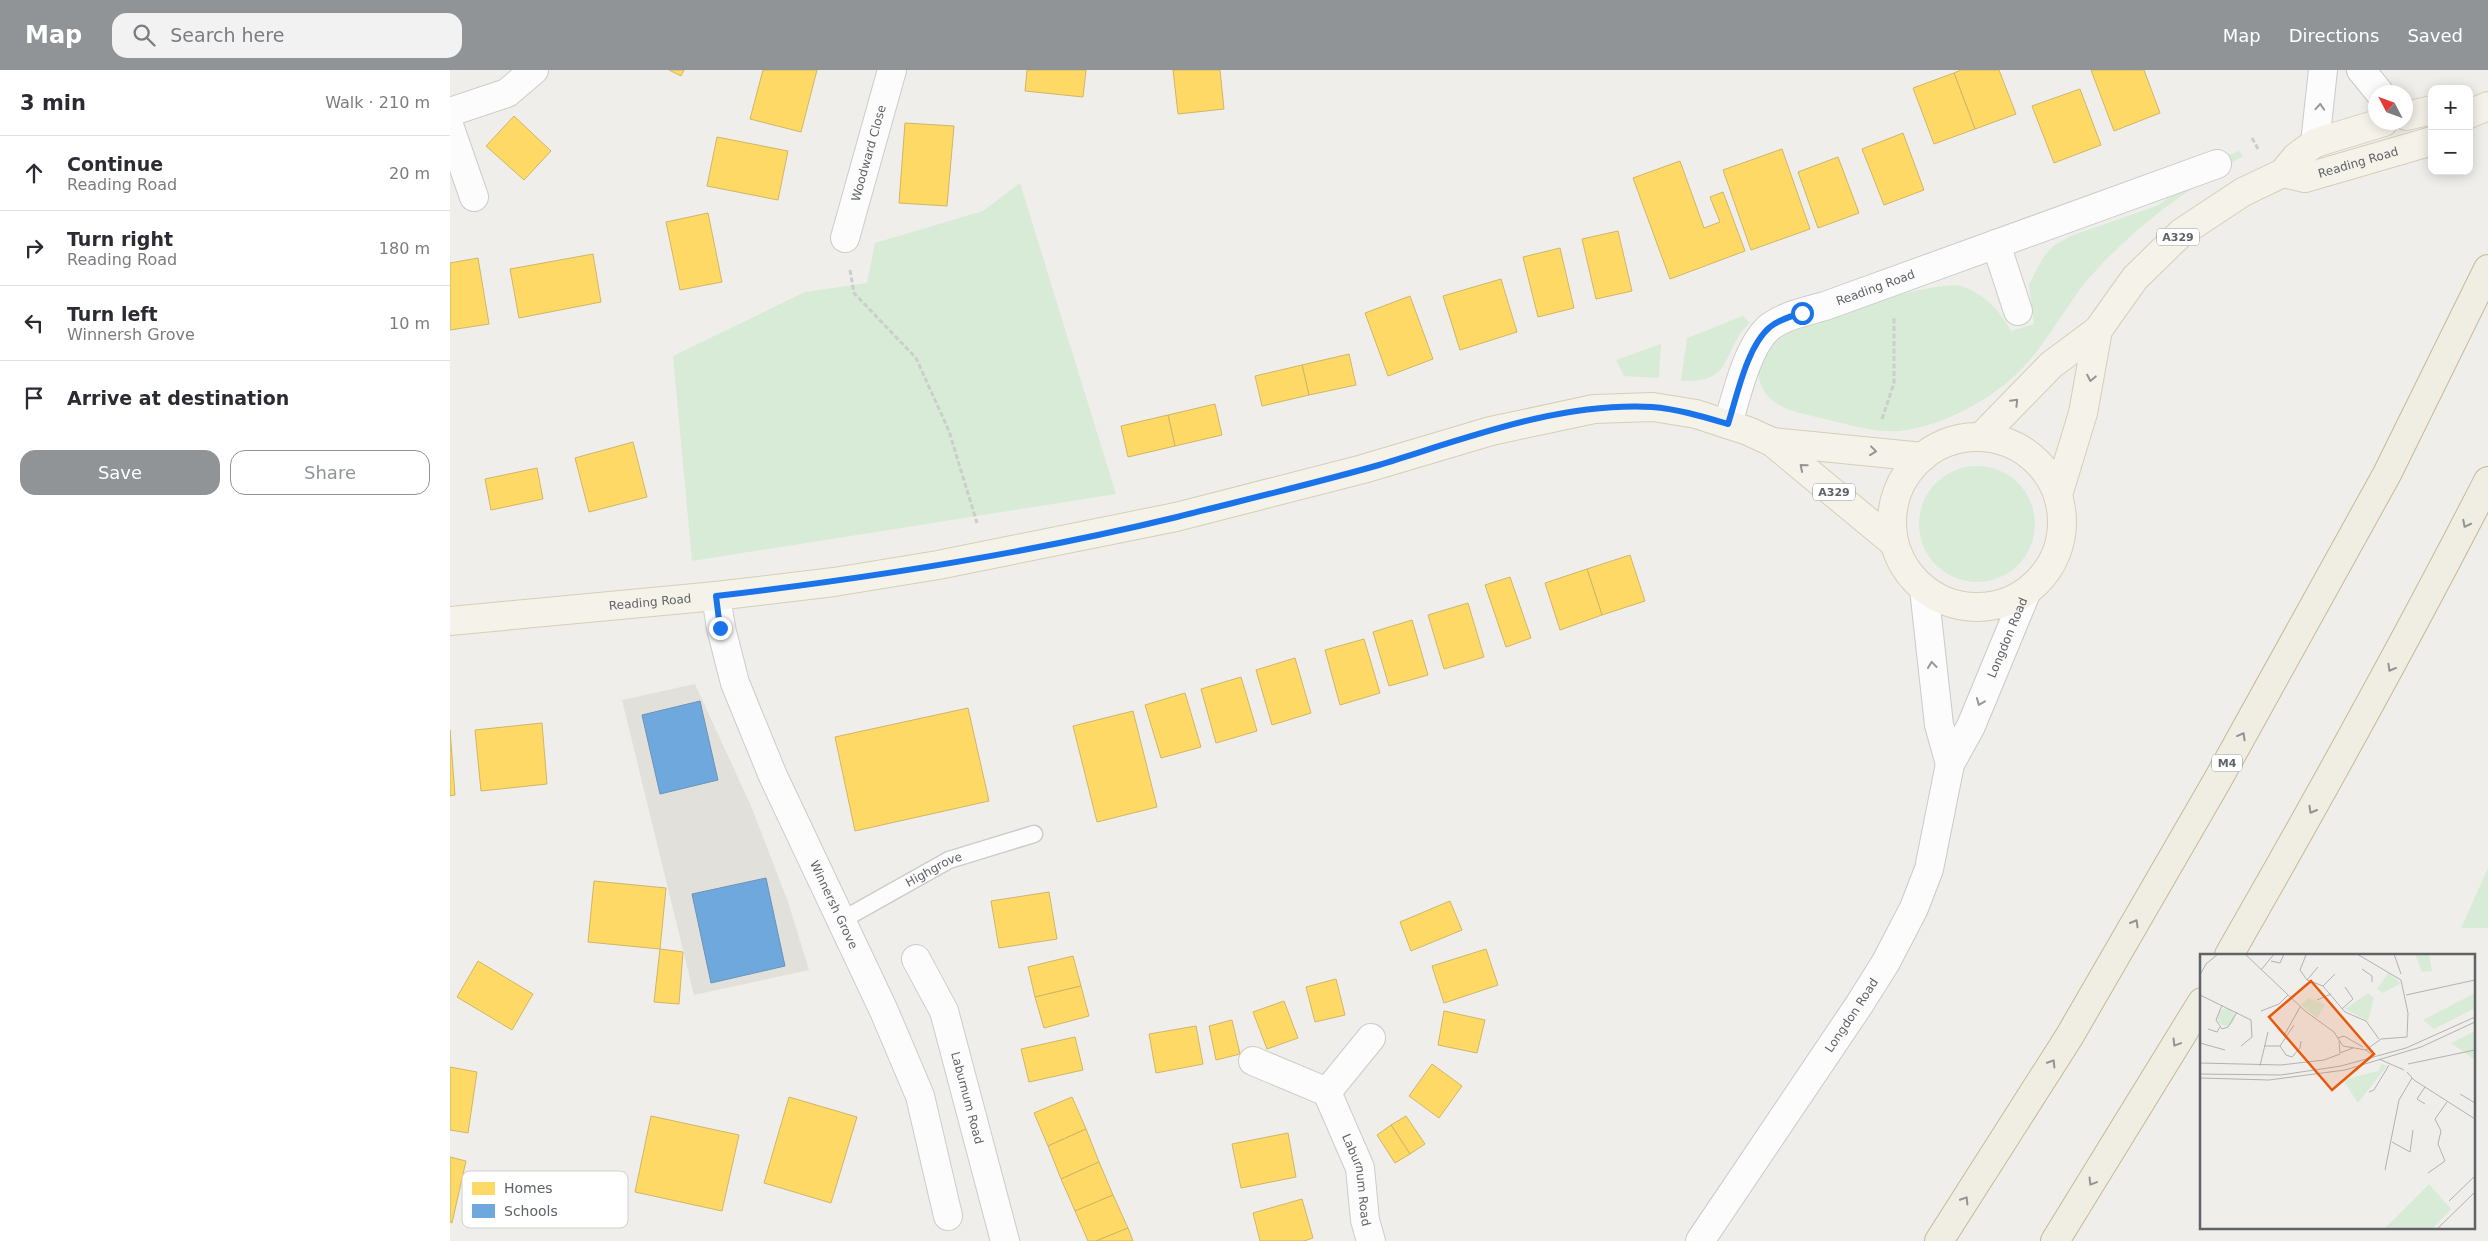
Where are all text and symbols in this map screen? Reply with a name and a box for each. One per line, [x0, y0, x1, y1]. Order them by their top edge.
search box [112, 13, 462, 58]
text: Map [25, 21, 82, 49]
icon: search [130, 21, 158, 49]
text: Search here [170, 24, 284, 46]
text: Map [2223, 25, 2261, 46]
text: Directions [2289, 25, 2379, 46]
text: Saved [2407, 25, 2463, 46]
north arrow [2368, 85, 2413, 130]
map controls [2428, 85, 2473, 175]
button: + [2428, 85, 2473, 130]
text: 3 min [20, 91, 86, 115]
text: Walk · 210 m [325, 93, 430, 112]
one-way arrow [2314, 102, 2325, 110]
street label: Woodward Close [849, 103, 889, 203]
button: − [2428, 130, 2473, 175]
street label: Reading Road [2317, 144, 2400, 181]
text: Continue [67, 153, 163, 175]
icon: ahead [20, 159, 48, 187]
text: 20 m [389, 164, 430, 183]
text: Reading Road [67, 175, 177, 194]
text: Turn right [67, 228, 173, 250]
road number: A329 [2157, 228, 2199, 246]
icon: right [20, 234, 48, 262]
text: 180 m [379, 239, 430, 258]
text: Reading Road [67, 250, 177, 269]
street label: Reading Road [1834, 267, 1917, 308]
route start [1791, 302, 1814, 325]
text: Turn left [67, 303, 158, 325]
icon: left [20, 309, 48, 337]
text: 10 m [389, 314, 430, 333]
text: Winnersh Grove [67, 325, 195, 344]
one-way arrow [2086, 373, 2096, 382]
icon: arrive [20, 384, 48, 412]
text: Arrive at destination [67, 387, 289, 409]
one-way arrow [2009, 399, 2018, 408]
one-way arrow [1870, 445, 1878, 456]
button: Save [20, 450, 220, 495]
button: Share [230, 450, 430, 495]
one-way arrow [1799, 464, 1808, 473]
road number: A329 [1813, 484, 1855, 501]
one-way arrow [2462, 519, 2472, 528]
street label: Reading Road [608, 591, 692, 613]
street label: Longdon Road [1985, 595, 2030, 680]
route end [709, 617, 732, 640]
one-way arrow [1927, 660, 1938, 668]
one-way arrow [2387, 663, 2397, 672]
one-way arrow [1976, 697, 1987, 706]
one-way arrow [2236, 732, 2246, 741]
road number: M4 [2212, 754, 2242, 771]
one-way arrow [2308, 805, 2318, 814]
street label: Highgrove [903, 849, 964, 890]
street label: Winnersh Grove [807, 858, 861, 951]
one-way arrow [2129, 919, 2139, 928]
inset map [2200, 954, 2476, 1228]
street label: Longdon Road [1822, 976, 1881, 1055]
one-way arrow [2173, 1038, 2183, 1047]
street label: Laburnum Road [948, 1050, 986, 1146]
one-way arrow [2046, 1059, 2056, 1068]
street label: Laburnum Road [1339, 1132, 1373, 1228]
legend [462, 1171, 628, 1228]
one-way arrow [2089, 1177, 2099, 1186]
text: Homes [504, 1180, 553, 1196]
one-way arrow [1959, 1196, 1969, 1205]
text: Schools [504, 1203, 558, 1219]

